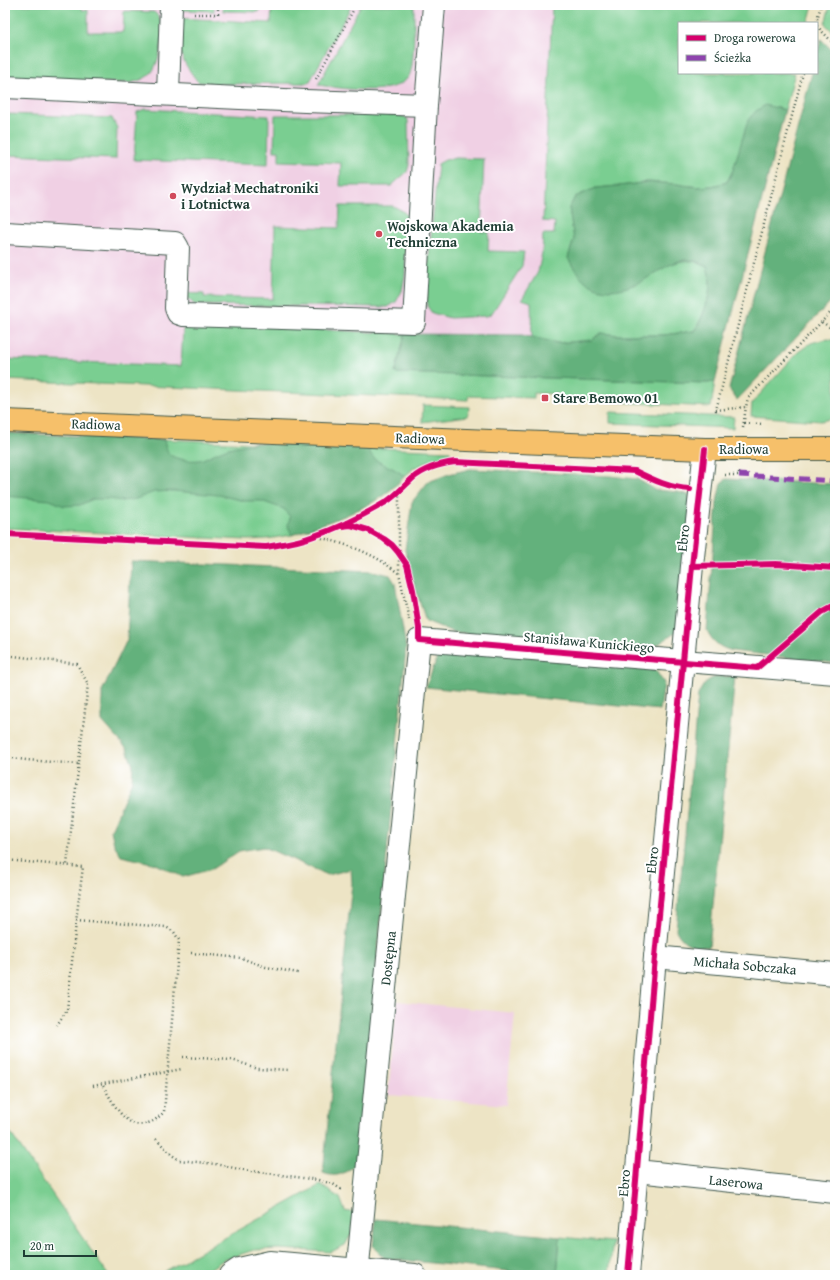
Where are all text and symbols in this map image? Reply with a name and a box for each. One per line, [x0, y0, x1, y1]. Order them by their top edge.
legend [678, 22, 818, 74]
text: Droga rowerowa [714, 29, 796, 46]
text: Ścieżka [714, 49, 752, 66]
place label: Wydział Mechatroniki i Lotnictwa [181, 178, 319, 214]
marker: Wydział Mechatroniki i Lotnictwa [168, 191, 178, 201]
place label: Wojskowa Akademia Techniczna [387, 216, 514, 252]
marker: Wojskowa Akademia Techniczna [374, 229, 384, 239]
place label: Stare Bemowo 01 [553, 388, 659, 408]
marker: Stare Bemowo 01 [540, 393, 550, 403]
street label: Radiowa [71, 413, 121, 435]
street label: Radiowa [395, 427, 445, 449]
street label: Radiowa [719, 439, 769, 459]
street label: Ebro [672, 524, 694, 552]
street label: Stanisława Kunickiego [523, 626, 655, 658]
street label: Ebro [641, 846, 663, 874]
street label: Dostępna [375, 929, 401, 986]
street label: Michała Sobczaka [693, 951, 798, 980]
street label: Ebro [613, 1169, 635, 1197]
street label: Laserowa [708, 1169, 764, 1195]
scale bar [24, 1232, 96, 1258]
text: 20 m [30, 1237, 54, 1254]

